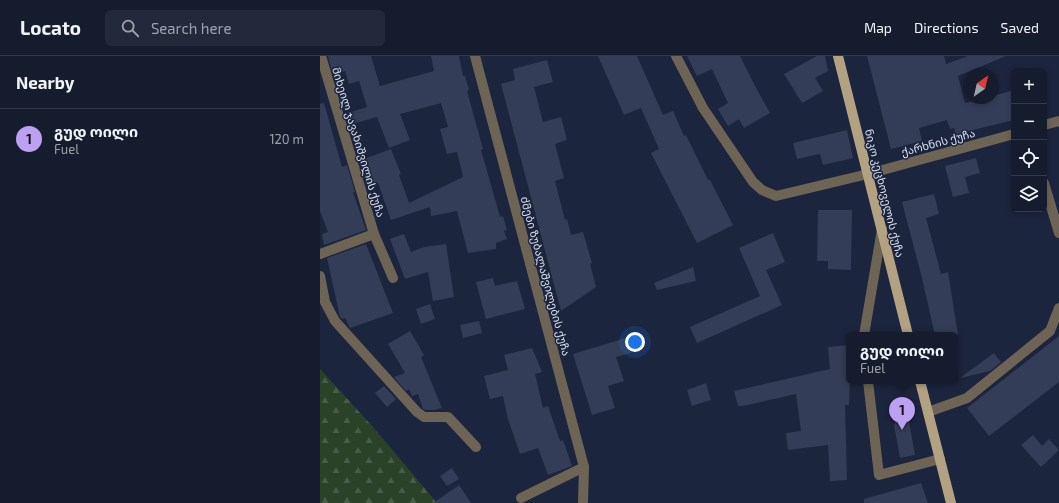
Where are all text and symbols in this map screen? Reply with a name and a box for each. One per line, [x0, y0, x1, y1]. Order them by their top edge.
search box [105, 10, 385, 46]
text: Locato [20, 16, 81, 39]
icon: search [119, 17, 141, 39]
text: Search here [151, 19, 231, 37]
text: Map [864, 19, 892, 36]
text: Directions [914, 19, 979, 36]
text: Saved [1001, 19, 1039, 36]
street label: მიხეილ ჯავახიშვილის ქუჩა [329, 65, 388, 219]
north arrow [963, 68, 999, 104]
map controls [1011, 68, 1047, 212]
button: + [1011, 68, 1047, 104]
text: Nearby [16, 72, 74, 92]
button: − [1011, 104, 1047, 140]
text: გუდ ოილი [54, 122, 138, 140]
street label: ქარხნის ქუჩა [900, 126, 977, 159]
street label: ნიკო კეცხოველის ქუჩა [862, 128, 907, 259]
text: 1 [26, 131, 32, 147]
text: 120 m [269, 131, 304, 147]
button: locate [1011, 140, 1047, 176]
text: Fuel [54, 141, 79, 157]
button: layers [1011, 176, 1047, 212]
street label: ძმები ზუბალაშვილების ქუჩა [518, 195, 574, 357]
your location [625, 332, 645, 352]
popup [846, 332, 958, 384]
text: გუდ ოილი [860, 341, 944, 359]
text: Fuel [860, 360, 885, 376]
pin: 1 [889, 397, 915, 430]

